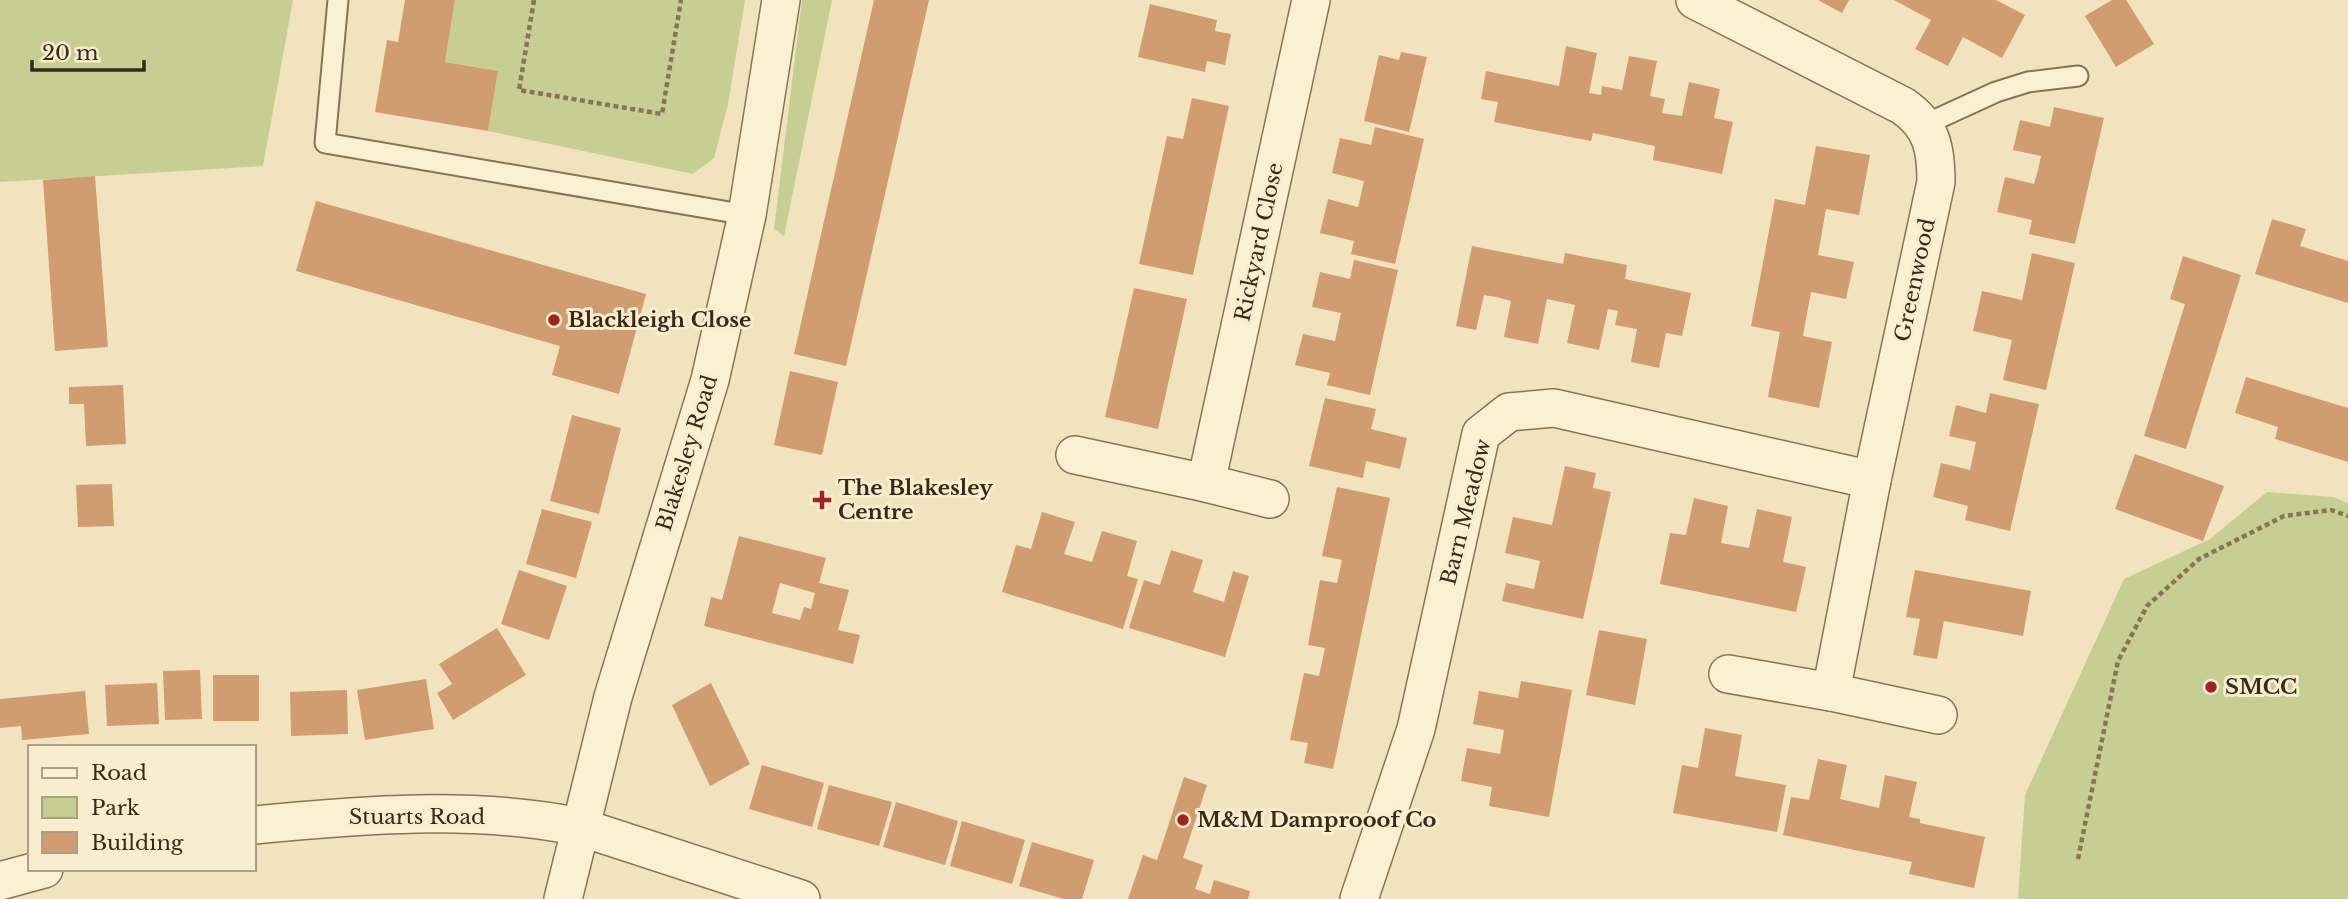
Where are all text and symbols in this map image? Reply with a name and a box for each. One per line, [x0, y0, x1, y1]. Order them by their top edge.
scale bar [32, 28, 144, 72]
text: 20 m [42, 40, 99, 66]
street label: Rickyard Close [1229, 160, 1289, 324]
street label: Greenwood [1889, 216, 1941, 344]
place label: Blackleigh Close [568, 307, 751, 333]
marker: Blackleigh Close [546, 312, 562, 328]
street label: Blakesley Road [651, 372, 723, 534]
street label: Barn Meadow [1435, 436, 1497, 588]
place label: The Blakesley Centre [838, 475, 993, 525]
marker: The Blakesley Centre [812, 490, 832, 510]
place label: SMCC [2225, 674, 2297, 700]
marker: SMCC [2203, 679, 2219, 695]
legend [28, 745, 256, 871]
text: Road [91, 760, 147, 786]
text: Park [91, 795, 140, 821]
street label: Stuarts Road [349, 804, 485, 830]
place label: M&M Damprooof Co [1197, 807, 1437, 833]
marker: M&M Damprooof Co [1175, 812, 1191, 828]
text: Building [91, 830, 184, 856]

